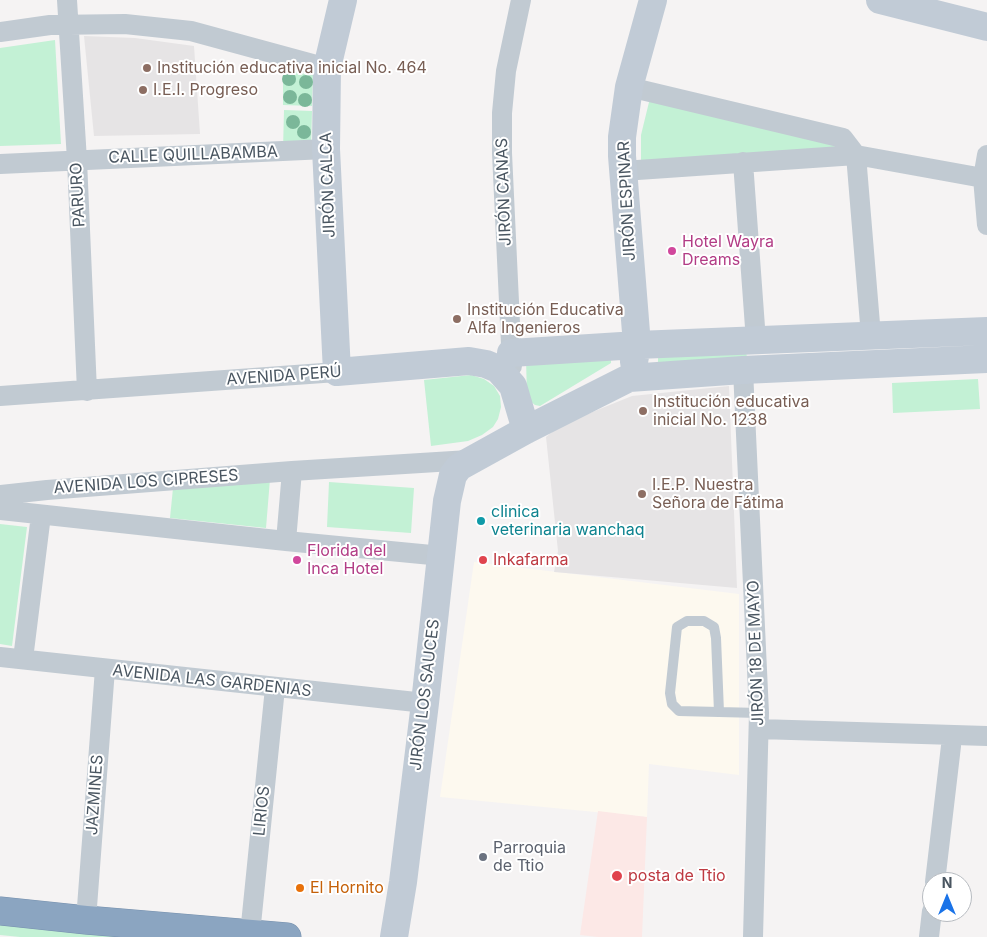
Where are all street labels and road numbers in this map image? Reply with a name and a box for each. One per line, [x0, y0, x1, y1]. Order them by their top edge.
street label: JIRÓN CALCA [317, 132, 339, 238]
street label: JIRÓN CANAS [493, 138, 515, 246]
street label: JIRÓN ESPINAR [614, 140, 640, 262]
street label: CALLE QUILLABAMBA [108, 142, 278, 168]
street label: PARURO [67, 162, 89, 228]
street label: AVENIDA PERÚ [226, 362, 342, 390]
street label: AVENIDA LOS CIPRESES [53, 466, 239, 498]
street label: JIRÓN 18 DE MAYO [744, 580, 768, 726]
street label: JIRÓN LOS SAUCES [406, 618, 444, 772]
street label: AVENIDA LAS GARDENIAS [112, 661, 312, 701]
street label: JAZMINES [83, 754, 107, 836]
street label: LIRIOS [250, 785, 274, 837]

